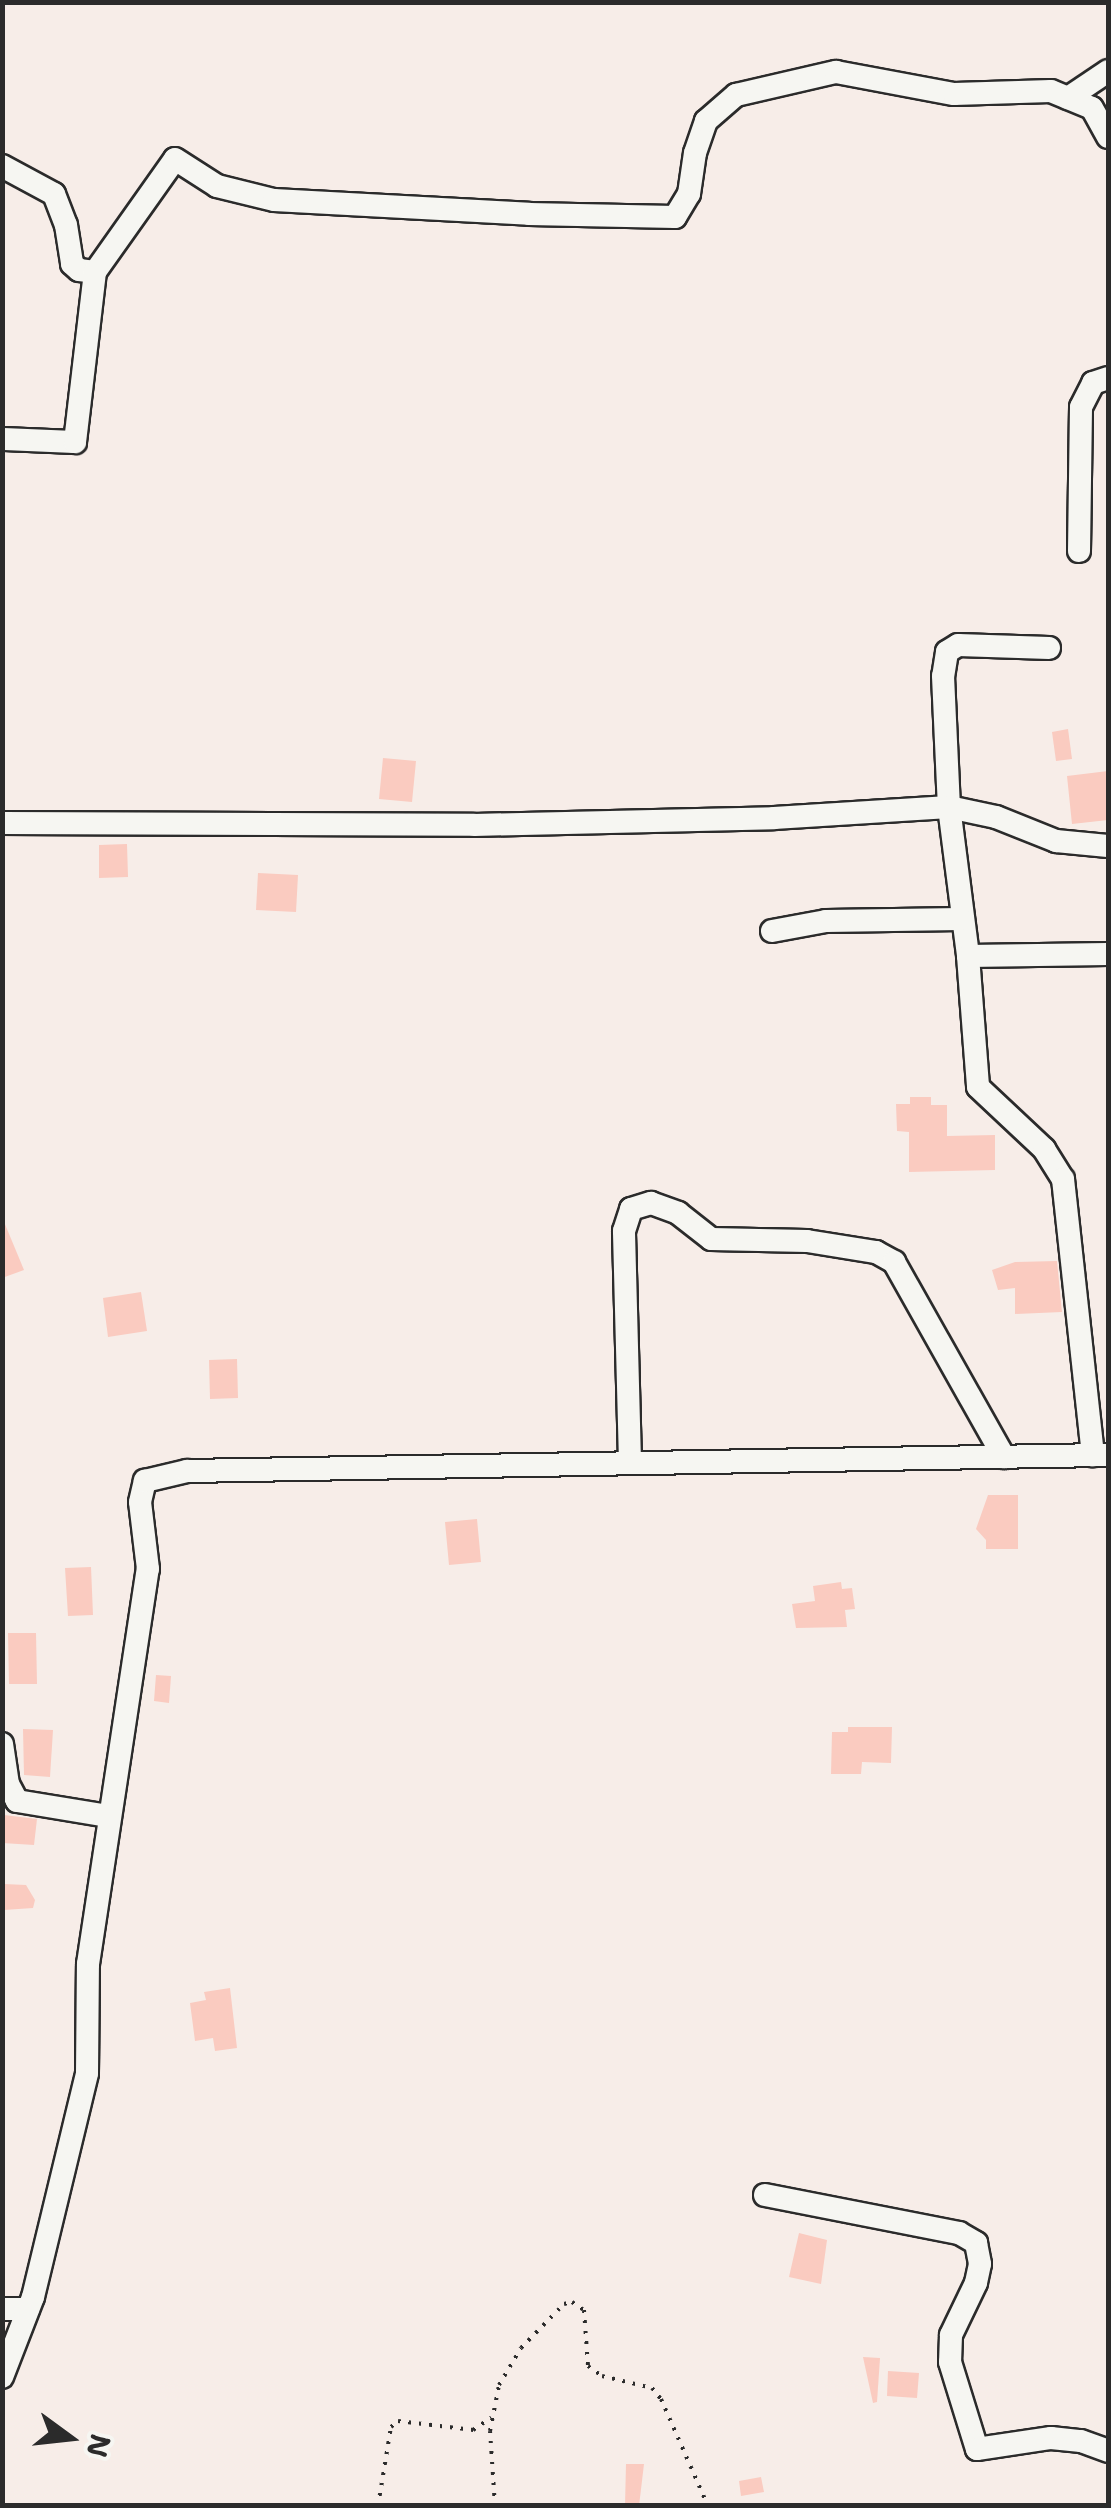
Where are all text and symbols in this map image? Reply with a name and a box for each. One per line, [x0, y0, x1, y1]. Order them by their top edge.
north arrow [20, 2388, 120, 2488]
text: N [78, 2430, 120, 2461]

